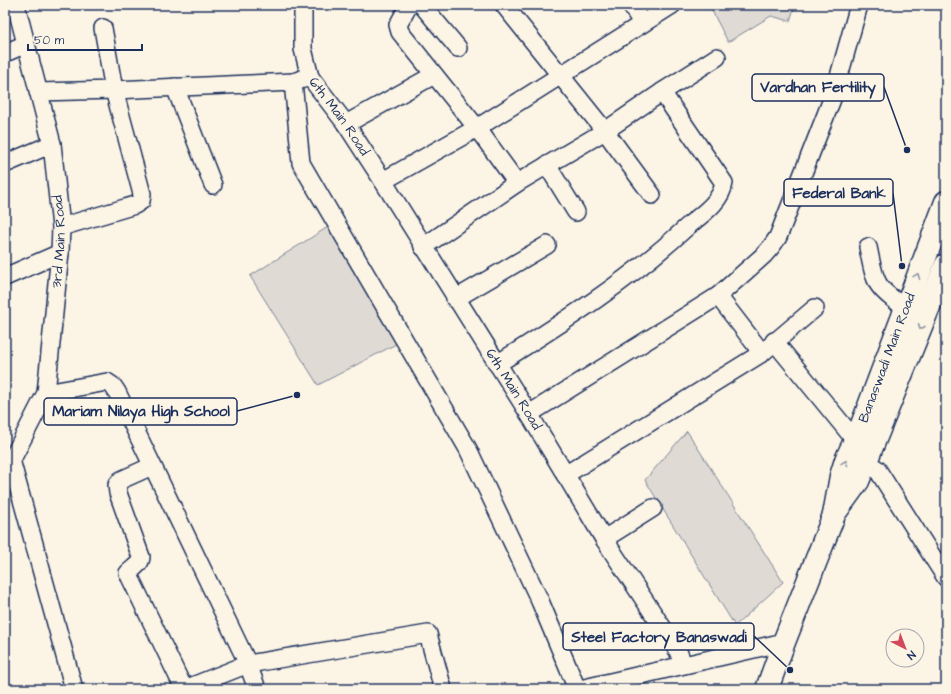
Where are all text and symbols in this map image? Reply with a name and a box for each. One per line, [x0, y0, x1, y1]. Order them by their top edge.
scale bar [28, 26, 142, 52]
text: 50 m [34, 32, 65, 49]
street label: 6th Main Road [304, 73, 374, 160]
callout: Vardhan Fertility [752, 74, 884, 101]
text: Vardhan Fertility [759, 77, 877, 99]
callout: Federal Bank [784, 179, 893, 206]
text: Federal Bank [792, 183, 887, 204]
street label: 3rd Main Road [47, 194, 71, 289]
one-way arrow [913, 273, 921, 280]
street label: Banaswadi Main Road [854, 290, 921, 426]
one-way arrow [917, 323, 925, 330]
street label: 6th Main Road [481, 345, 546, 434]
callout: Mariam Nilaya High School [44, 398, 237, 425]
text: Mariam Nilaya High School [52, 401, 231, 424]
one-way arrow [841, 460, 849, 467]
callout: Steel Factory Banaswadi [563, 623, 754, 650]
text: Steel Factory Banaswadi [570, 627, 747, 649]
north arrow [885, 628, 925, 668]
text: N [904, 647, 919, 663]

